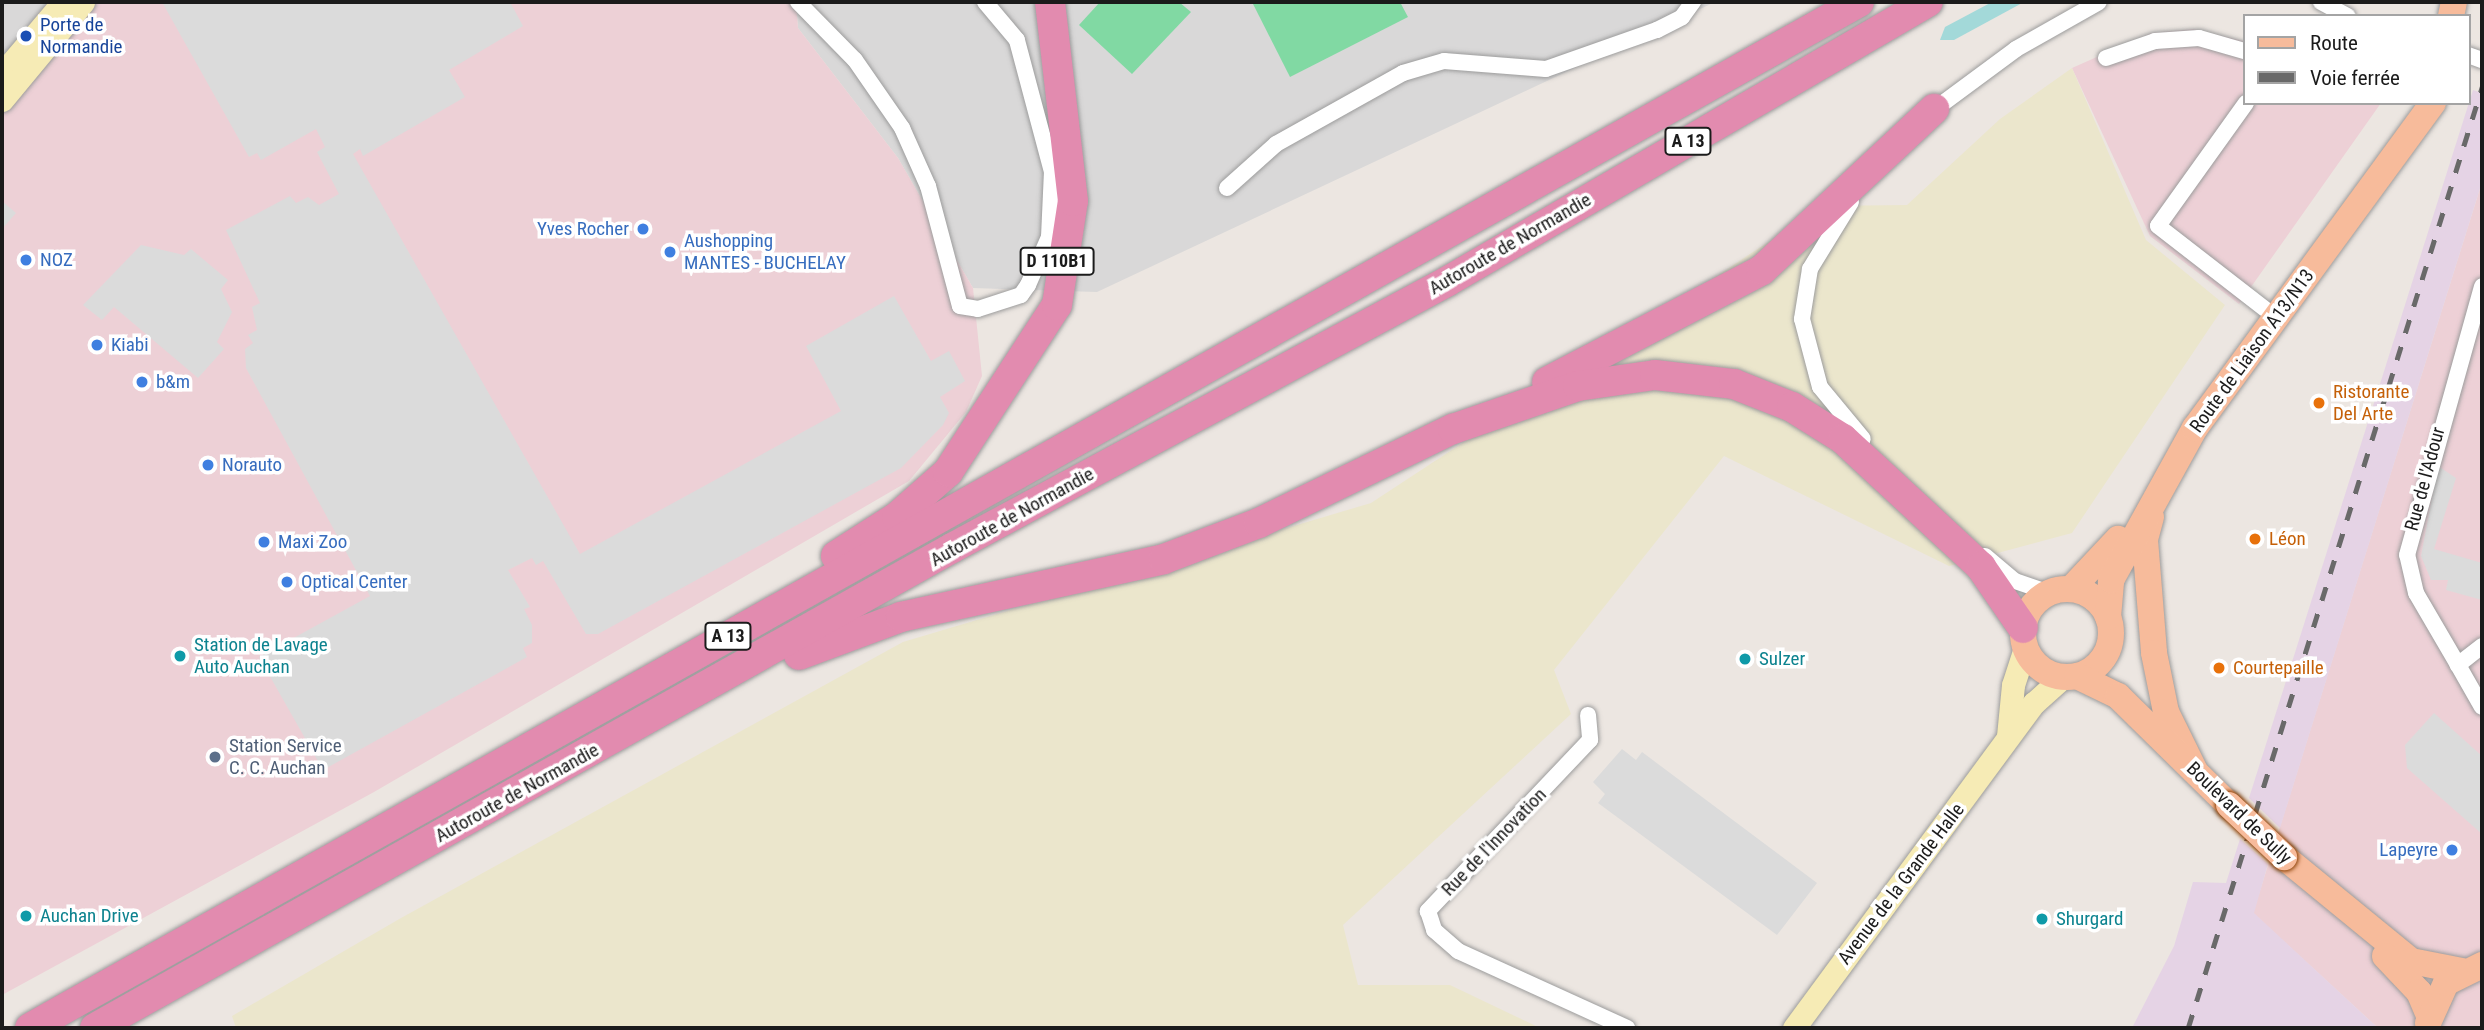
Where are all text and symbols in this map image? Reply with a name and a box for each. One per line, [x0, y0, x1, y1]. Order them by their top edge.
place label: Porte de Normandie [40, 14, 122, 58]
legend [2242, 14, 2470, 105]
marker: Porte de Normandie [18, 28, 34, 44]
text: Route [2310, 31, 2358, 55]
text: Voie ferrée [2310, 66, 2400, 90]
road number: A 13 [1664, 126, 1712, 156]
street label: Autoroute de Normandie [1425, 188, 1595, 300]
place label: Yves Rocher [537, 218, 629, 240]
marker: Yves Rocher [635, 221, 651, 237]
place label: Aushopping MANTES - BUCHELAY [684, 230, 846, 274]
marker: Aushopping MANTES - BUCHELAY [662, 244, 678, 260]
road number: D 110B1 [1018, 246, 1096, 276]
place label: NOZ [40, 249, 73, 271]
marker: NOZ [18, 252, 34, 268]
street label: Route de Liaison A13/N13 [2185, 265, 2319, 437]
place label: Kiabi [111, 334, 149, 356]
marker: Kiabi [89, 337, 105, 353]
place label: b&m [156, 371, 190, 393]
marker: b&m [134, 374, 150, 390]
place label: Ristorante Del Arte [2333, 381, 2409, 425]
marker: Ristorante Del Arte [2311, 395, 2327, 411]
street label: Rue de l'Adour [2400, 425, 2450, 533]
place label: Norauto [222, 454, 282, 476]
marker: Norauto [200, 457, 216, 473]
street label: Autoroute de Normandie [926, 463, 1098, 571]
place label: Léon [2269, 528, 2306, 550]
place label: Maxi Zoo [278, 531, 347, 553]
marker: Léon [2247, 531, 2263, 547]
marker: Maxi Zoo [256, 534, 272, 550]
place label: Optical Center [301, 571, 408, 593]
marker: Optical Center [279, 574, 295, 590]
road number: A 13 [704, 622, 752, 650]
place label: Station de Lavage Auto Auchan [194, 634, 328, 678]
marker: Station de Lavage Auto Auchan [172, 648, 188, 664]
place label: Sulzer [1759, 648, 1805, 670]
marker: Sulzer [1737, 651, 1753, 667]
place label: Courtepaille [2233, 657, 2324, 679]
marker: Courtepaille [2211, 660, 2227, 676]
place label: Station Service C. C. Auchan [229, 735, 342, 779]
street label: Autoroute de Normandie [431, 739, 603, 847]
marker: Station Service C. C. Auchan [207, 749, 223, 765]
street label: Boulevard de Sully [2182, 757, 2296, 869]
street label: Rue de l'Innovation [1437, 783, 1551, 901]
street label: Avenue de la Grande Halle [1833, 799, 1969, 969]
place label: Lapeyre [2379, 839, 2438, 861]
marker: Lapeyre [2444, 842, 2460, 858]
place label: Auchan Drive [40, 905, 139, 927]
marker: Auchan Drive [18, 908, 34, 924]
place label: Shurgard [2056, 908, 2123, 930]
marker: Shurgard [2034, 911, 2050, 927]

